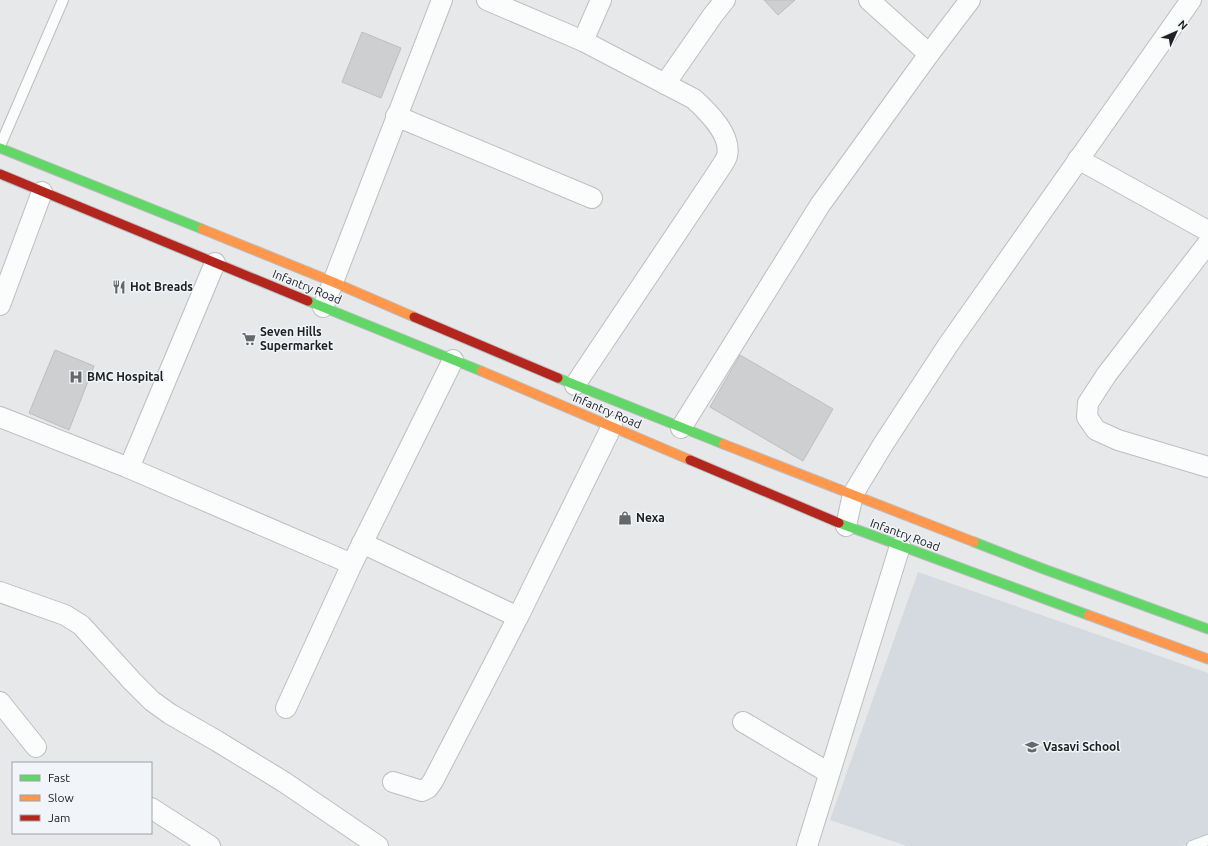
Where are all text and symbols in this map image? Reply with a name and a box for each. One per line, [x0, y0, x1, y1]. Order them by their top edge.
north arrow [1156, 12, 1196, 52]
text: N [1176, 18, 1190, 32]
street label: Infantry Road [271, 267, 344, 306]
restaurant icon: Hot Breads [111, 279, 127, 295]
place label: Hot Breads [130, 280, 193, 293]
place label: Seven Hills Supermarket [260, 325, 333, 352]
supermarket icon: Seven Hills Supermarket [241, 331, 257, 347]
hospital icon: BMC Hospital [68, 369, 84, 385]
place label: BMC Hospital [87, 370, 164, 383]
street label: Infantry Road [571, 390, 643, 431]
shop icon: Nexa [617, 510, 633, 526]
place label: Nexa [636, 511, 665, 524]
street label: Infantry Road [869, 516, 942, 553]
school or university icon: Vasavi School [1024, 739, 1040, 755]
place label: Vasavi School [1043, 740, 1120, 753]
legend [12, 762, 152, 834]
text: Fast [48, 771, 70, 784]
text: Slow [48, 791, 74, 804]
text: Jam [48, 811, 70, 824]

